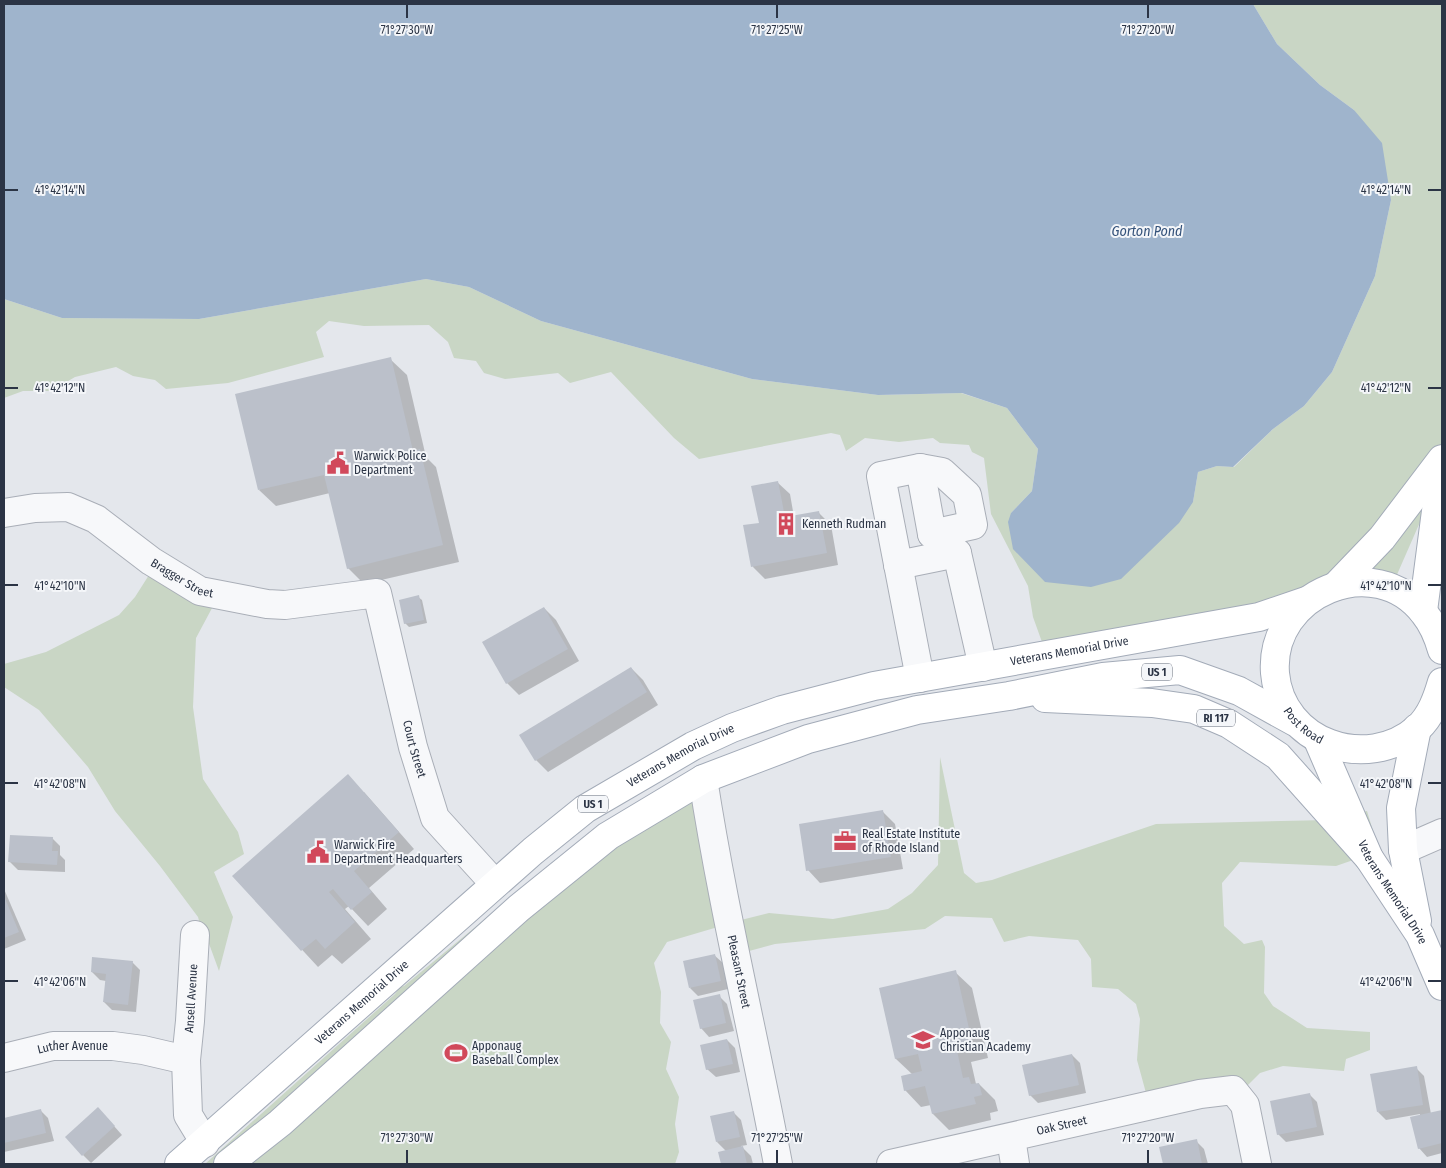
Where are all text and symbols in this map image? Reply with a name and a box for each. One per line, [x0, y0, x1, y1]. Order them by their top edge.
text: 71°27'30"W [381, 23, 433, 37]
text: 71°27'25"W [751, 23, 803, 37]
text: 71°27'20"W [1122, 23, 1174, 37]
text: 41°42'14"N [35, 183, 85, 197]
text: 41°42'14"N [1361, 183, 1411, 197]
water label: Gorton Pond [1111, 223, 1183, 240]
text: 41°42'12"N [35, 381, 85, 395]
text: 41°42'12"N [1361, 381, 1411, 395]
place label: Warwick Police Department [354, 449, 426, 477]
public building icon: Warwick Police Department [325, 450, 351, 476]
building icon: Kenneth Rudman [773, 511, 799, 537]
place label: Kenneth Rudman [802, 517, 886, 531]
street label: Bragger Street [148, 556, 215, 600]
text: 41°42'10"N [34, 579, 86, 593]
text: 41°42'10"N [1360, 579, 1412, 593]
street label: Veterans Memorial Drive [1009, 634, 1130, 668]
road number: US 1 [1142, 664, 1172, 680]
street label: Post Road [1281, 705, 1326, 747]
road number: RI 117 [1197, 710, 1235, 726]
street label: Court Street [400, 719, 429, 779]
street label: Veterans Memorial Drive [624, 721, 736, 790]
text: 41°42'08"N [34, 777, 86, 791]
text: 41°42'08"N [1360, 777, 1412, 791]
road number: US 1 [578, 796, 608, 812]
place label: Real Estate Institute of Rhode Island [862, 827, 960, 855]
office icon: Real Estate Institute of Rhode Island [832, 828, 858, 854]
place label: Warwick Fire Department Headquarters [334, 838, 462, 866]
street label: Veterans Memorial Drive [1355, 838, 1430, 946]
public building icon: Warwick Fire Department Headquarters [305, 839, 331, 865]
street label: Pleasant Street [725, 934, 753, 1010]
street label: Veterans Memorial Drive [312, 957, 411, 1047]
street label: Ansell Avenue [182, 963, 200, 1033]
text: 41°42'06"N [34, 975, 86, 989]
text: 41°42'06"N [1360, 975, 1412, 989]
place label: Apponaug Christian Academy [940, 1026, 1031, 1054]
school or university icon: Apponaug Christian Academy [910, 1027, 936, 1053]
street label: Luther Avenue [36, 1039, 108, 1057]
place label: Apponaug Baseball Complex [472, 1039, 559, 1067]
sports icon: Apponaug Baseball Complex [443, 1040, 469, 1066]
street label: Oak Street [1035, 1113, 1088, 1138]
text: 71°27'30"W [381, 1131, 433, 1145]
text: 71°27'25"W [751, 1131, 803, 1145]
text: 71°27'20"W [1122, 1131, 1174, 1145]

